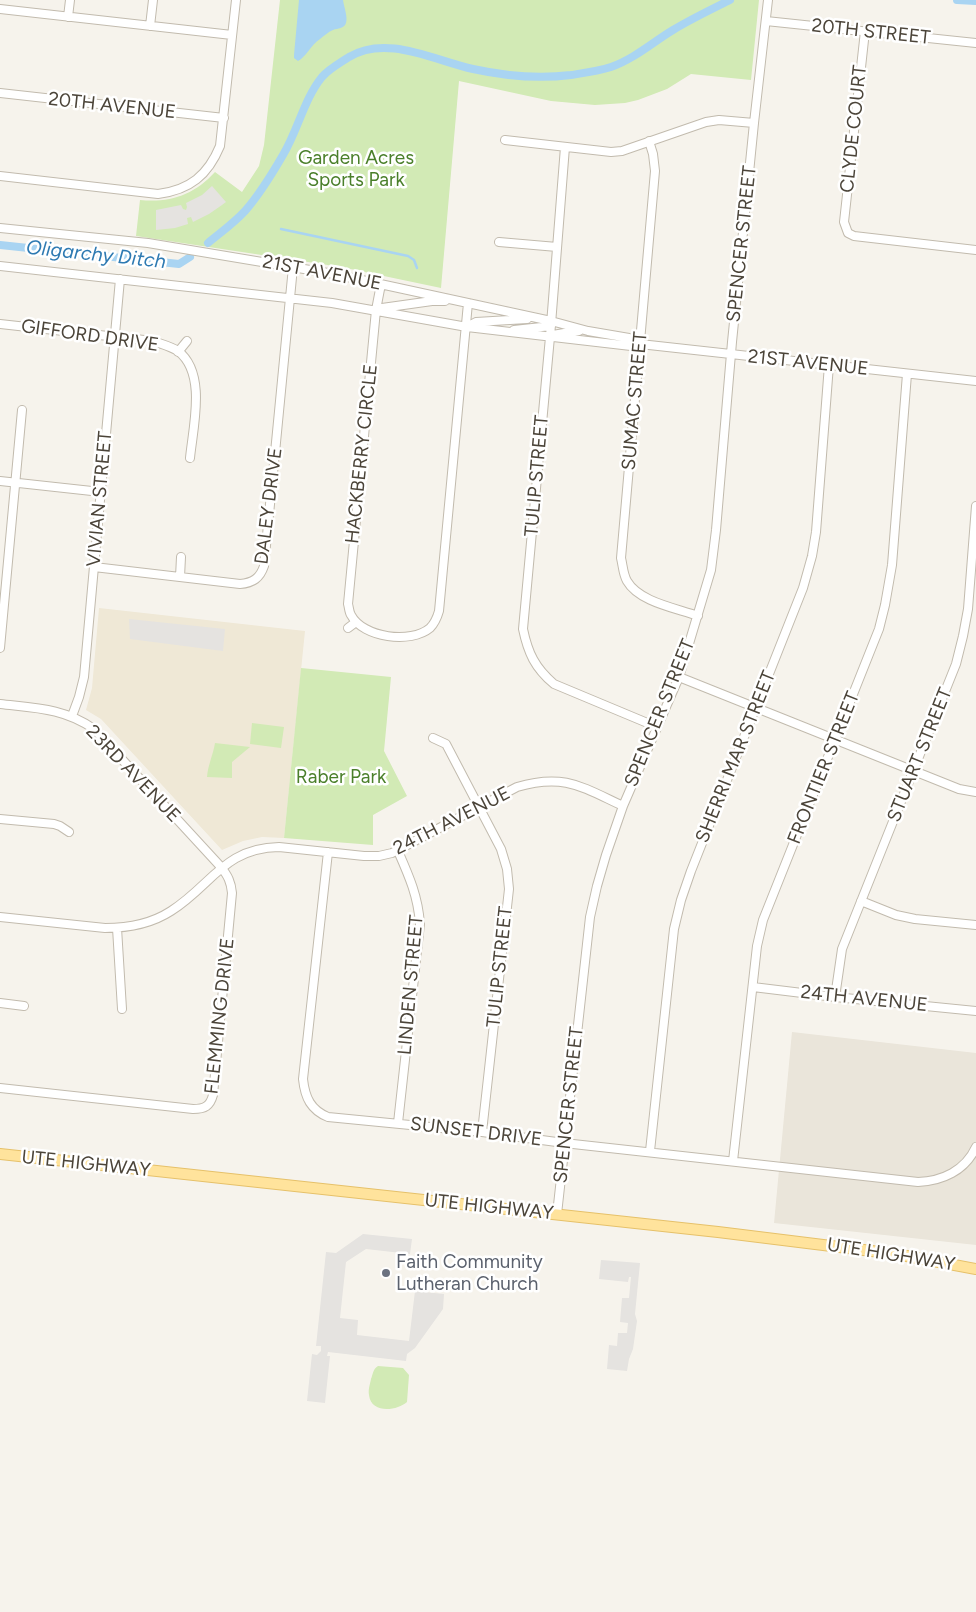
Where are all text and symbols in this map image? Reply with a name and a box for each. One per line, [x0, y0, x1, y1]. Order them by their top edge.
street label: 20TH STREET [810, 14, 932, 50]
street label: CLYDE COURT [836, 64, 872, 194]
street label: 20TH AVENUE [47, 88, 177, 124]
park label: Garden Acres Sports Park [298, 147, 414, 191]
street label: SPENCER STREET [722, 165, 762, 323]
water label: Oligarchy Ditch [25, 236, 167, 274]
street label: 21ST AVENUE [260, 250, 384, 296]
street label: GIFFORD DRIVE [20, 315, 160, 357]
street label: SUMAC STREET [618, 331, 652, 471]
street label: 21ST AVENUE [747, 345, 869, 381]
street label: HACKBERRY CIRCLE [341, 363, 383, 545]
street label: TULIP STREET [520, 414, 554, 538]
street label: VIVIAN STREET [83, 430, 117, 568]
street label: DALEY DRIVE [251, 446, 287, 566]
street label: SPENCER STREET [620, 636, 700, 790]
street label: SHERRI MAR STREET [691, 668, 781, 846]
street label: STUART STREET [883, 685, 957, 825]
street label: FRONTIER STREET [783, 689, 865, 847]
street label: 23RD AVENUE [81, 721, 185, 827]
park label: Raber Park [296, 766, 386, 788]
street label: 24TH AVENUE [390, 782, 514, 860]
street label: TULIP STREET [482, 905, 518, 1029]
street label: LINDEN STREET [394, 914, 428, 1056]
street label: FLEMMING DRIVE [200, 937, 240, 1095]
street label: 24TH AVENUE [799, 981, 929, 1017]
street label: SPENCER STREET [549, 1026, 589, 1184]
street label: SUNSET DRIVE [409, 1113, 543, 1151]
street label: UTE HIGHWAY [20, 1146, 152, 1182]
street label: UTE HIGHWAY [423, 1189, 555, 1225]
street label: UTE HIGHWAY [825, 1234, 957, 1276]
place label: Faith Community Lutheran Church [396, 1251, 543, 1295]
marker: Faith Community Lutheran Church [380, 1267, 392, 1279]

